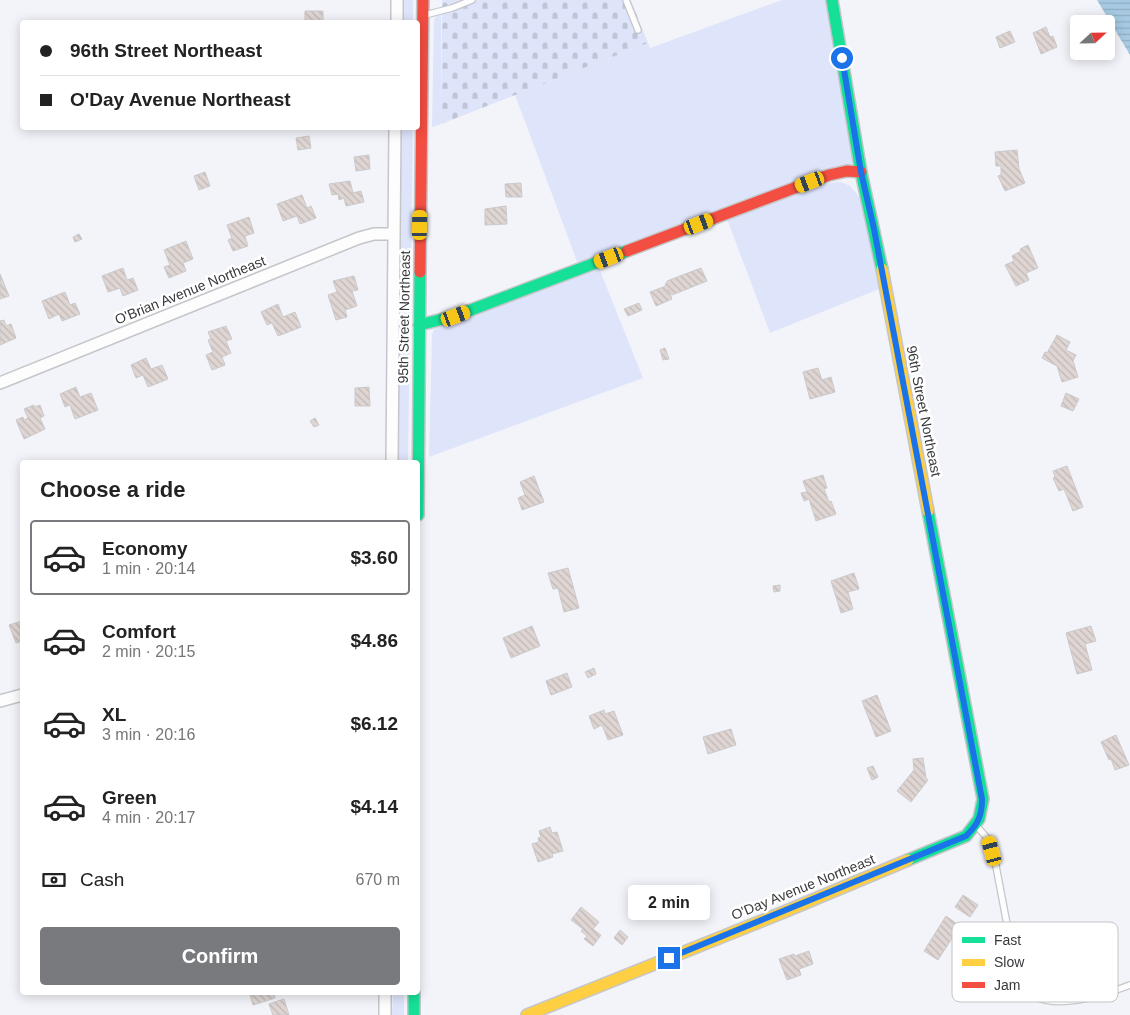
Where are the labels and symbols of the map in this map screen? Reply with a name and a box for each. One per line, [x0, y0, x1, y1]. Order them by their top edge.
north arrow [1070, 15, 1115, 60]
route start [831, 47, 853, 69]
car [793, 170, 826, 194]
car [412, 210, 427, 240]
car [682, 212, 715, 236]
car [592, 246, 625, 270]
street label: 95th Street Northeast [395, 250, 413, 384]
street label: O'Brian Avenue Northeast [112, 252, 268, 328]
car [439, 304, 472, 328]
street label: 96th Street Northeast [903, 344, 945, 478]
car [980, 835, 1003, 867]
street label: O'Day Avenue Northeast [729, 851, 877, 923]
callout: 2 min [628, 886, 710, 920]
legend [952, 922, 1118, 1002]
text: Fast [994, 932, 1021, 948]
route end [658, 947, 680, 969]
text: Slow [994, 954, 1025, 970]
text: Jam [994, 977, 1020, 993]

